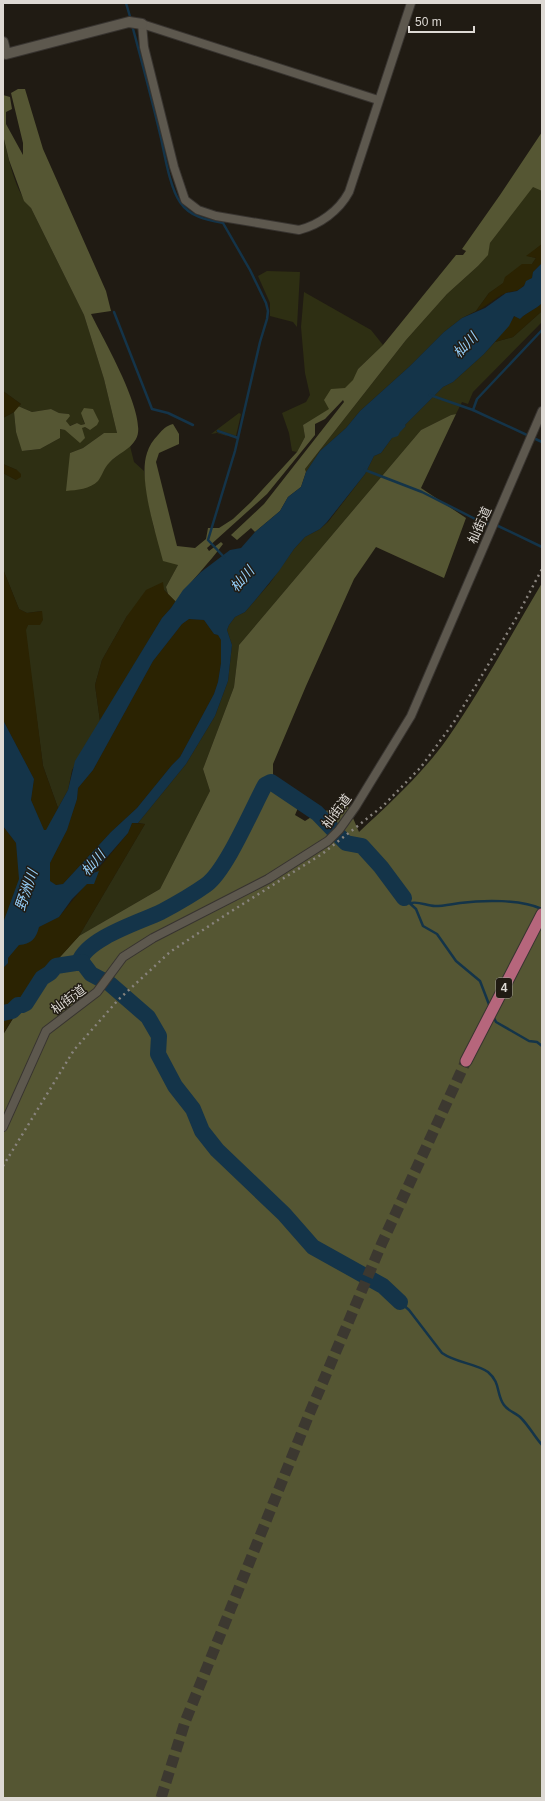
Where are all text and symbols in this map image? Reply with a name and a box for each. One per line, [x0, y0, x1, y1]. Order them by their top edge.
scale bar [409, 8, 474, 34]
text: 50 m [415, 15, 442, 29]
water label: 杣川 [450, 328, 482, 361]
street label: 杣街道 [465, 504, 494, 546]
water label: 杣川 [227, 562, 259, 595]
street label: 杣街道 [319, 791, 354, 831]
water label: 杣川 [78, 846, 110, 879]
water label: 野洲川 [12, 866, 41, 912]
road number: 4 [496, 978, 512, 998]
street label: 杣街道 [48, 982, 88, 1017]

